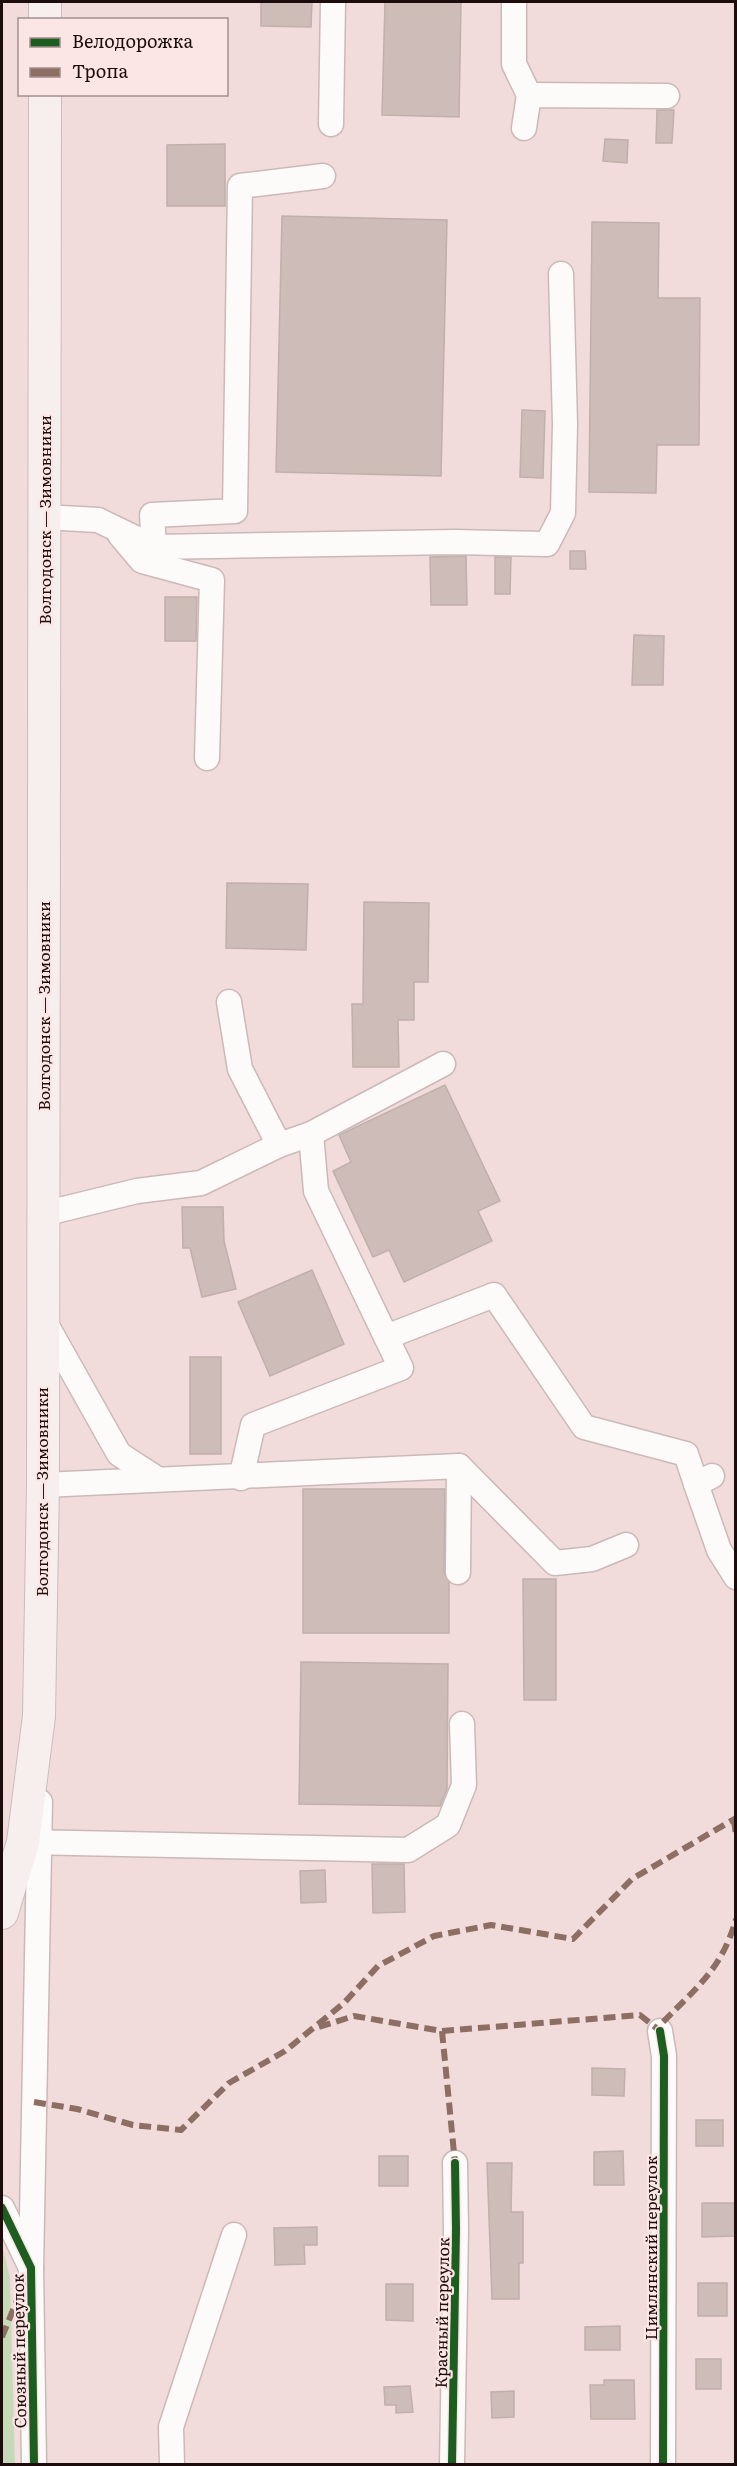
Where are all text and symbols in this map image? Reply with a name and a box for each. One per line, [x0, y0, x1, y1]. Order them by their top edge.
legend [18, 18, 228, 96]
text: Велодорожка [72, 27, 194, 54]
text: Тропа [72, 57, 128, 84]
street label: Волгодонск — Зимовники [32, 415, 56, 625]
street label: Волгодонск — Зимовники [31, 901, 55, 1111]
street label: Волгодонск — Зимовники [29, 1387, 53, 1597]
street label: Цимлянский переулок [638, 2155, 662, 2340]
street label: Красный переулок [428, 2237, 454, 2389]
street label: Союзный переулок [5, 2273, 31, 2429]

